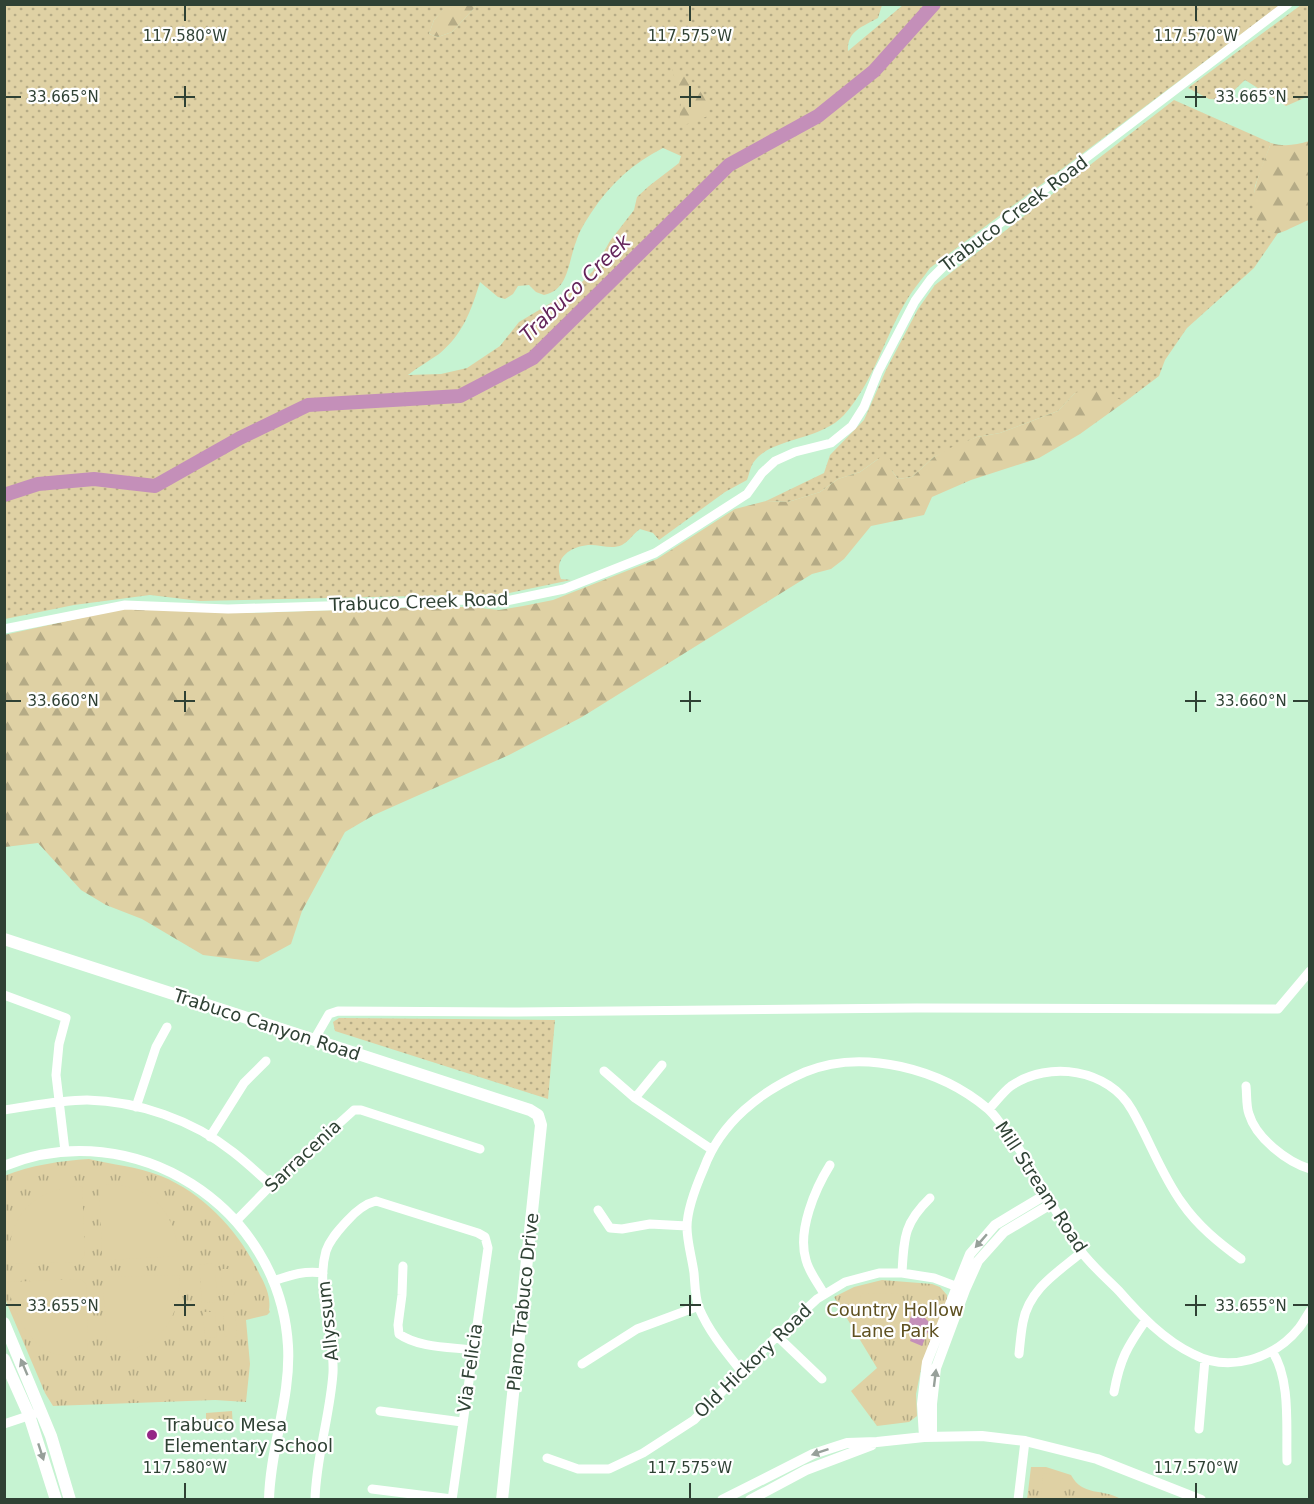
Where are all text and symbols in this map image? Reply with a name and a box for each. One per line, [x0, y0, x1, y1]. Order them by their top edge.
text: 117.580°W [143, 27, 227, 45]
text: 117.575°W [648, 27, 732, 45]
text: 117.570°W [1154, 27, 1238, 45]
text: 33.665°N [27, 88, 99, 106]
text: 33.665°N [1215, 88, 1287, 106]
street label: Trabuco Creek Road [935, 151, 1092, 277]
water label: Trabuco Creek [515, 228, 636, 347]
street label: Trabuco Creek Road [328, 588, 509, 615]
text: 33.660°N [27, 692, 99, 710]
text: 33.660°N [1215, 692, 1287, 710]
street label: Trabuco Canyon Road [170, 984, 363, 1065]
street label: Sarracenia [260, 1115, 345, 1196]
street label: Mill Stream Road [991, 1117, 1092, 1256]
street label: Plano Trabuco Drive [503, 1212, 542, 1392]
one-way arrow [975, 1233, 988, 1248]
street label: Allyssum [313, 1280, 342, 1362]
text: 33.655°N [27, 1297, 99, 1315]
text: 33.655°N [1215, 1297, 1287, 1315]
street label: Old Hickory Road [690, 1299, 816, 1422]
park label: Country Hollow Lane Park [826, 1299, 964, 1341]
street label: Via Felicia [453, 1322, 486, 1414]
one-way arrow [19, 1357, 29, 1375]
one-way arrow [930, 1368, 940, 1387]
place label: Trabuco Mesa Elementary School [163, 1414, 333, 1456]
marker: Trabuco Mesa Elementary School [145, 1428, 159, 1442]
one-way arrow [37, 1443, 47, 1461]
one-way arrow [811, 1447, 829, 1457]
text: 117.580°W [143, 1459, 227, 1477]
text: 117.575°W [648, 1459, 732, 1477]
text: 117.570°W [1154, 1459, 1238, 1477]

